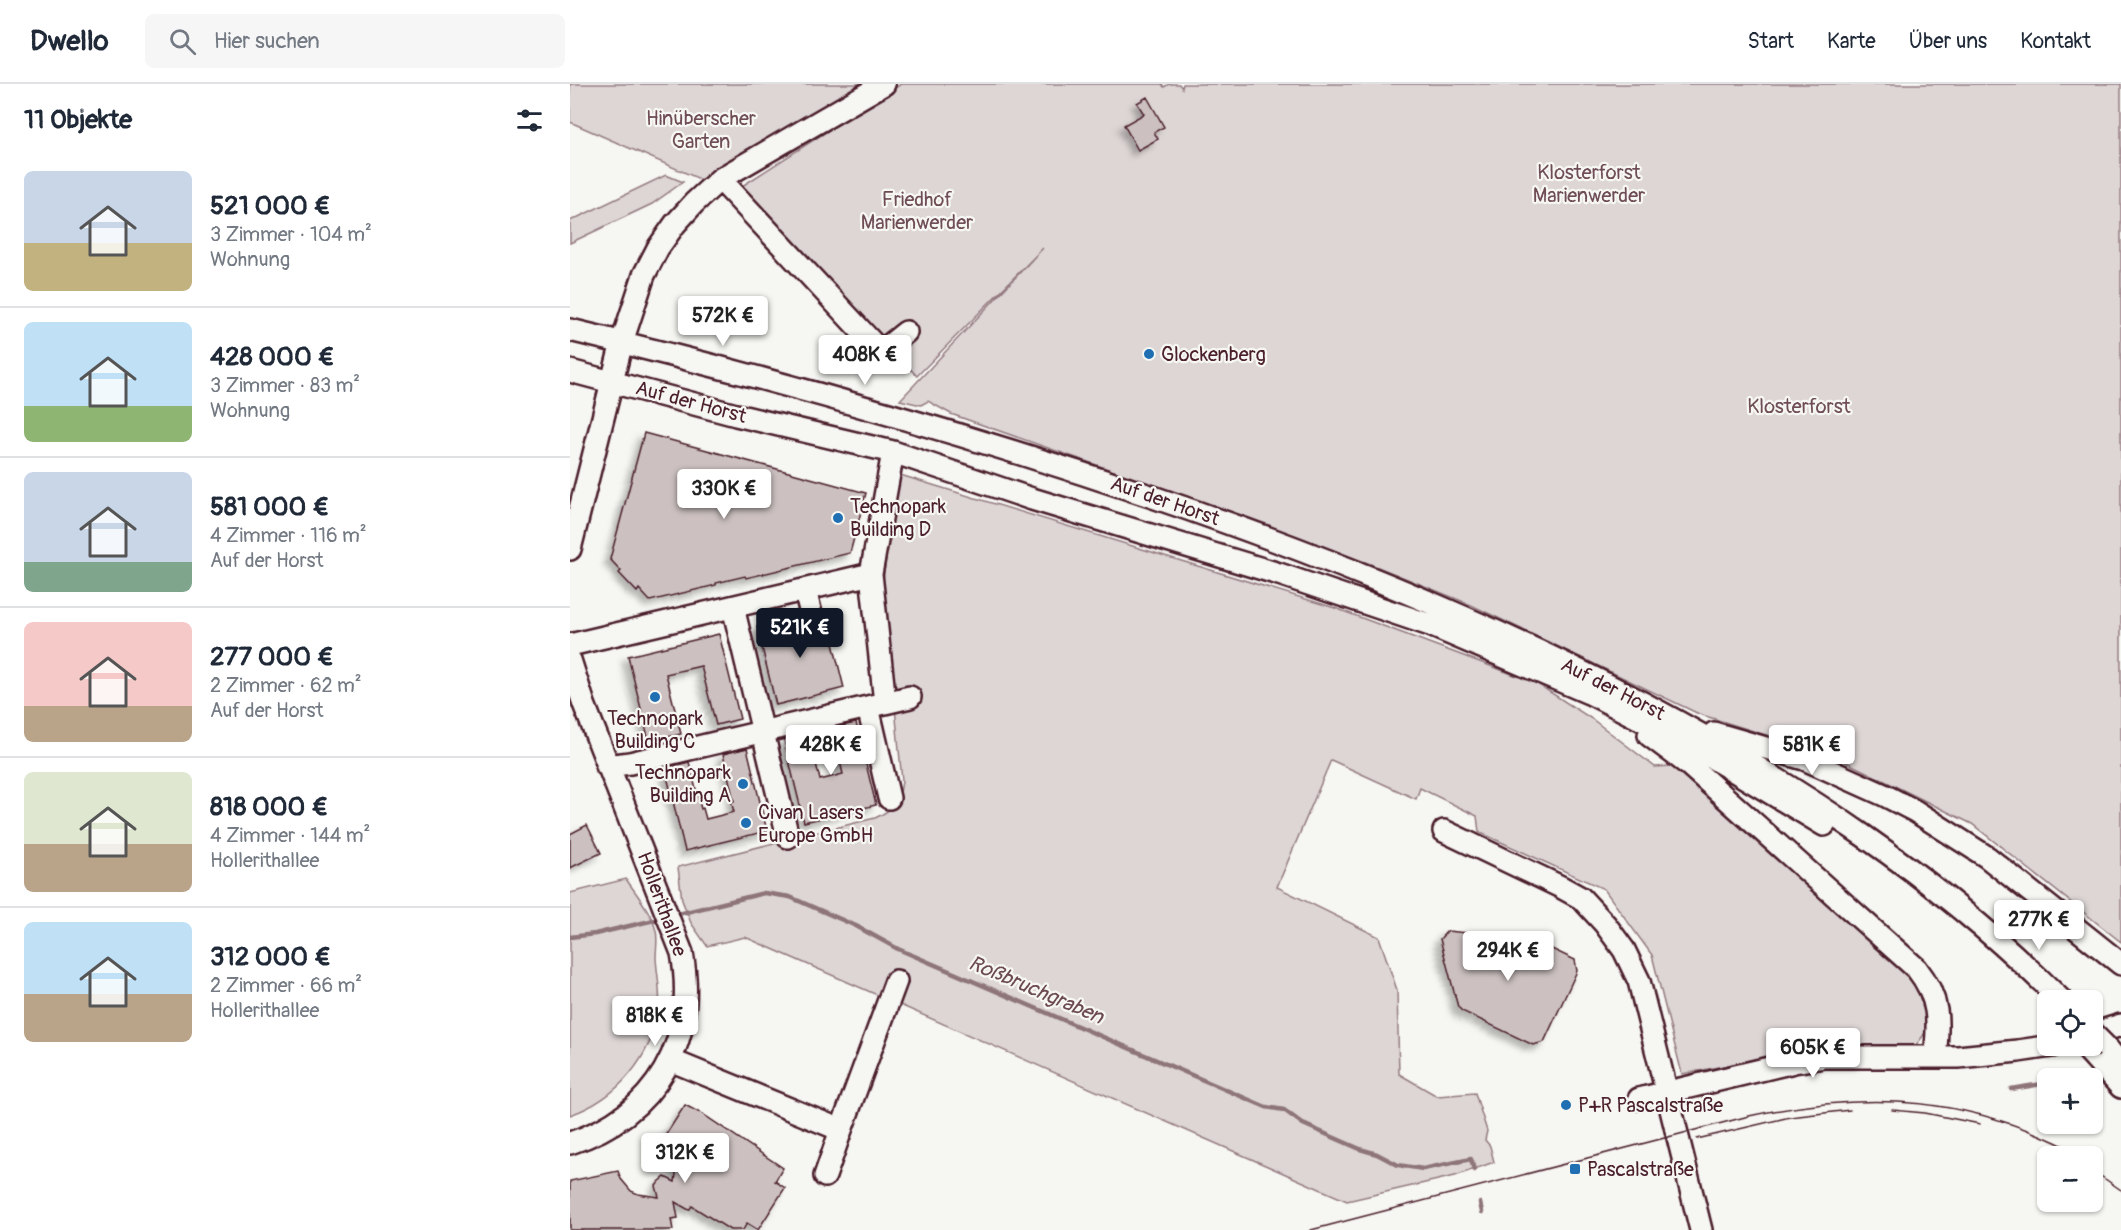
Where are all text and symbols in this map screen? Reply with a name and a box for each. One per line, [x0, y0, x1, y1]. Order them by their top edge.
search box [145, 14, 565, 68]
text: Dwello [30, 24, 109, 59]
icon: search [166, 25, 199, 58]
text: Hier suchen [214, 27, 320, 55]
text: Start [1748, 28, 1794, 55]
text: Karte [1827, 28, 1876, 55]
text: Über uns [1909, 28, 1987, 55]
text: Kontakt [2020, 28, 2091, 55]
text: 11 Objekte [24, 104, 132, 136]
icon: filters [513, 104, 546, 137]
park label: Hinüberscher Garten [646, 106, 756, 154]
park label: Klosterforst Marienwerder [1533, 160, 1645, 208]
park label: Friedhof Marienwerder [861, 187, 973, 235]
text: 521 000 € [210, 190, 331, 222]
icon: home [72, 195, 144, 267]
text: 3 Zimmer · 104 m² [210, 222, 372, 247]
text: Wohnung [210, 247, 290, 272]
pin: 572K € [674, 296, 772, 347]
text: 572K € [692, 303, 754, 328]
pin: 408K € [816, 335, 914, 386]
text: 428 000 € [210, 341, 334, 373]
text: 408K € [833, 342, 897, 367]
place label: Glockenberg [1161, 342, 1266, 367]
icon: home [72, 346, 144, 418]
marker: Glockenberg [1142, 347, 1156, 361]
text: 3 Zimmer · 83 m² [210, 373, 360, 398]
street label: Auf der Horst [633, 375, 750, 429]
park label: Klosterforst [1747, 394, 1852, 419]
text: Wohnung [210, 398, 290, 423]
pin: 330K € [675, 469, 773, 520]
street label: Auf der Horst [1107, 471, 1224, 532]
text: 330K € [691, 476, 757, 501]
text: 581 000 € [210, 491, 329, 523]
place label: Technopark Building D [850, 494, 947, 542]
icon: home [72, 496, 144, 568]
marker: Technopark Building D [831, 511, 845, 525]
text: 4 Zimmer · 116 m² [210, 523, 367, 548]
text: Auf der Horst [210, 548, 324, 573]
pin: 521K € [751, 608, 849, 659]
text: 521K € [770, 615, 830, 640]
text: 277 000 € [210, 641, 334, 673]
icon: home [72, 646, 144, 718]
street label: Auf der Horst [1557, 652, 1670, 726]
text: 2 Zimmer · 62 m² [210, 673, 362, 698]
marker: Technopark Building C [648, 690, 662, 704]
text: Auf der Horst [210, 698, 324, 723]
place label: Technopark Building C [607, 706, 704, 754]
pin: 428K € [782, 725, 880, 776]
pin: 581K € [1763, 725, 1861, 776]
text: 428K € [800, 732, 862, 757]
text: 581K € [1783, 732, 1841, 757]
place label: Technopark Building A [635, 760, 732, 808]
marker: Technopark Building A [736, 777, 750, 791]
text: 818 000 € [210, 791, 328, 823]
icon: home [72, 796, 144, 868]
place label: Civan Lasers Europe GmbH [758, 800, 873, 848]
marker: Civan Lasers Europe GmbH [739, 816, 753, 830]
text: 4 Zimmer · 144 m² [210, 823, 370, 848]
text: Hollerithallee [210, 848, 319, 873]
street label: Hollerithallee [632, 848, 693, 960]
pin: 277K € [1990, 900, 2088, 951]
text: 277K € [2008, 907, 2070, 932]
pin: 294K € [1459, 931, 1557, 982]
text: 294K € [1477, 938, 1539, 963]
text: 312 000 € [210, 941, 331, 973]
icon: home [72, 946, 144, 1018]
water label: Roßbruchgraben [965, 949, 1108, 1031]
text: 2 Zimmer · 66 m² [210, 973, 362, 998]
map controls [2037, 990, 2103, 1212]
button: locate [2037, 990, 2103, 1056]
pin: 818K € [606, 996, 704, 1047]
text: Hollerithallee [210, 998, 319, 1023]
text: 818K € [626, 1003, 684, 1028]
pin: 605K € [1764, 1028, 1862, 1079]
text: 605K € [1780, 1035, 1846, 1060]
button: + [2037, 1068, 2103, 1134]
place label: P+R Pascalstraße [1578, 1093, 1723, 1118]
marker: P+R Pascalstraße [1559, 1098, 1573, 1112]
pin: 312K € [636, 1133, 734, 1184]
text: 312K € [655, 1140, 715, 1165]
button: − [2037, 1146, 2103, 1212]
place label: Pascalstraße [1587, 1157, 1694, 1182]
marker: Pascalstraße [1568, 1162, 1582, 1176]

